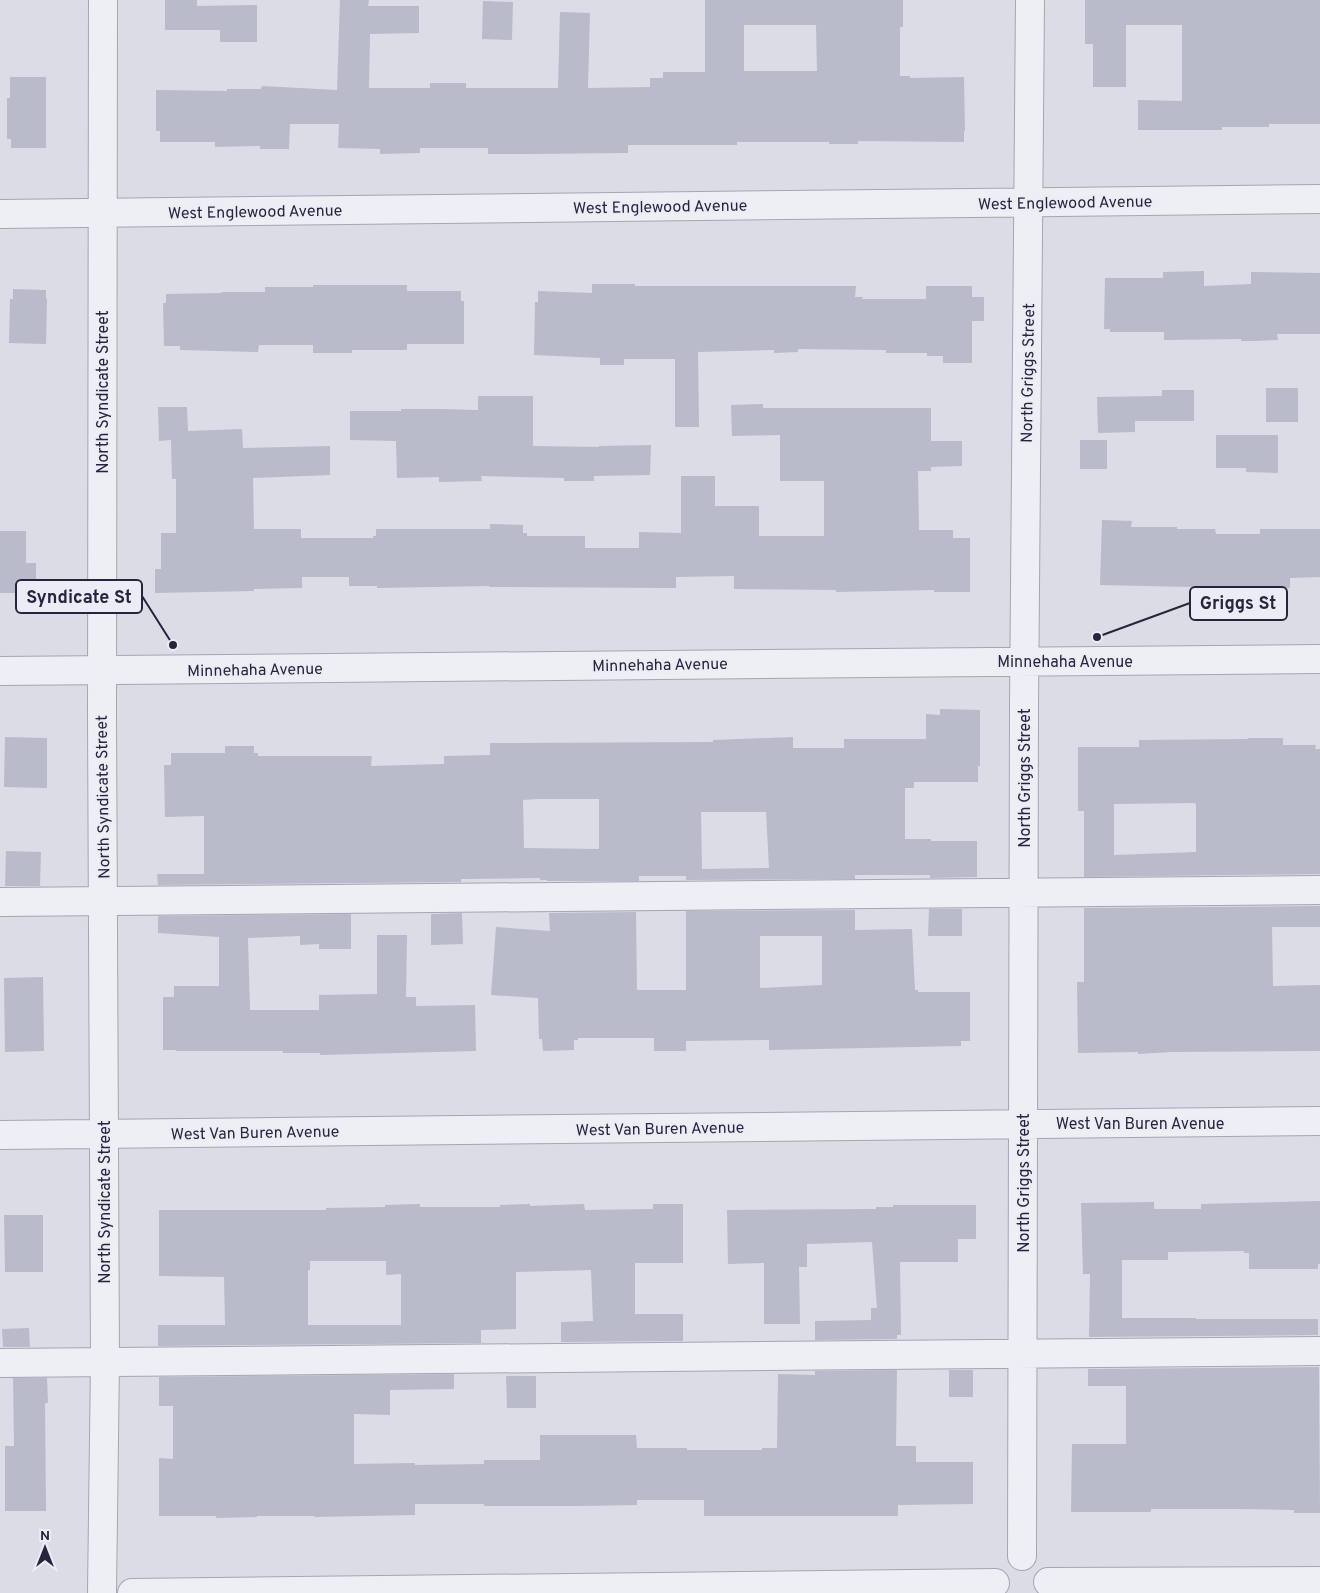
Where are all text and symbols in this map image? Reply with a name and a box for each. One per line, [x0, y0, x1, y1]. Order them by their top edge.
street label: West Englewood Avenue [978, 192, 1152, 216]
street label: West Englewood Avenue [573, 196, 747, 220]
street label: West Englewood Avenue [168, 201, 342, 225]
street label: North Griggs Street [1018, 303, 1040, 443]
street label: North Syndicate Street [94, 310, 114, 474]
callout: Syndicate St [16, 580, 142, 613]
text: Syndicate St [26, 587, 132, 610]
callout: Griggs St [1190, 587, 1287, 620]
text: Griggs St [1200, 593, 1276, 616]
street label: Minnehaha Avenue [997, 653, 1133, 673]
street label: Minnehaha Avenue [592, 655, 728, 677]
street label: Minnehaha Avenue [187, 660, 323, 682]
street label: North Griggs Street [1016, 708, 1036, 848]
street label: North Syndicate Street [93, 715, 115, 879]
street label: North Griggs Street [1015, 1113, 1035, 1253]
street label: West Van Buren Avenue [1056, 1115, 1224, 1135]
street label: West Van Buren Avenue [576, 1119, 745, 1141]
street label: North Syndicate Street [96, 1120, 116, 1284]
street label: West Van Buren Avenue [171, 1123, 340, 1145]
north arrow [20, 1523, 70, 1573]
text: N [40, 1528, 50, 1545]

